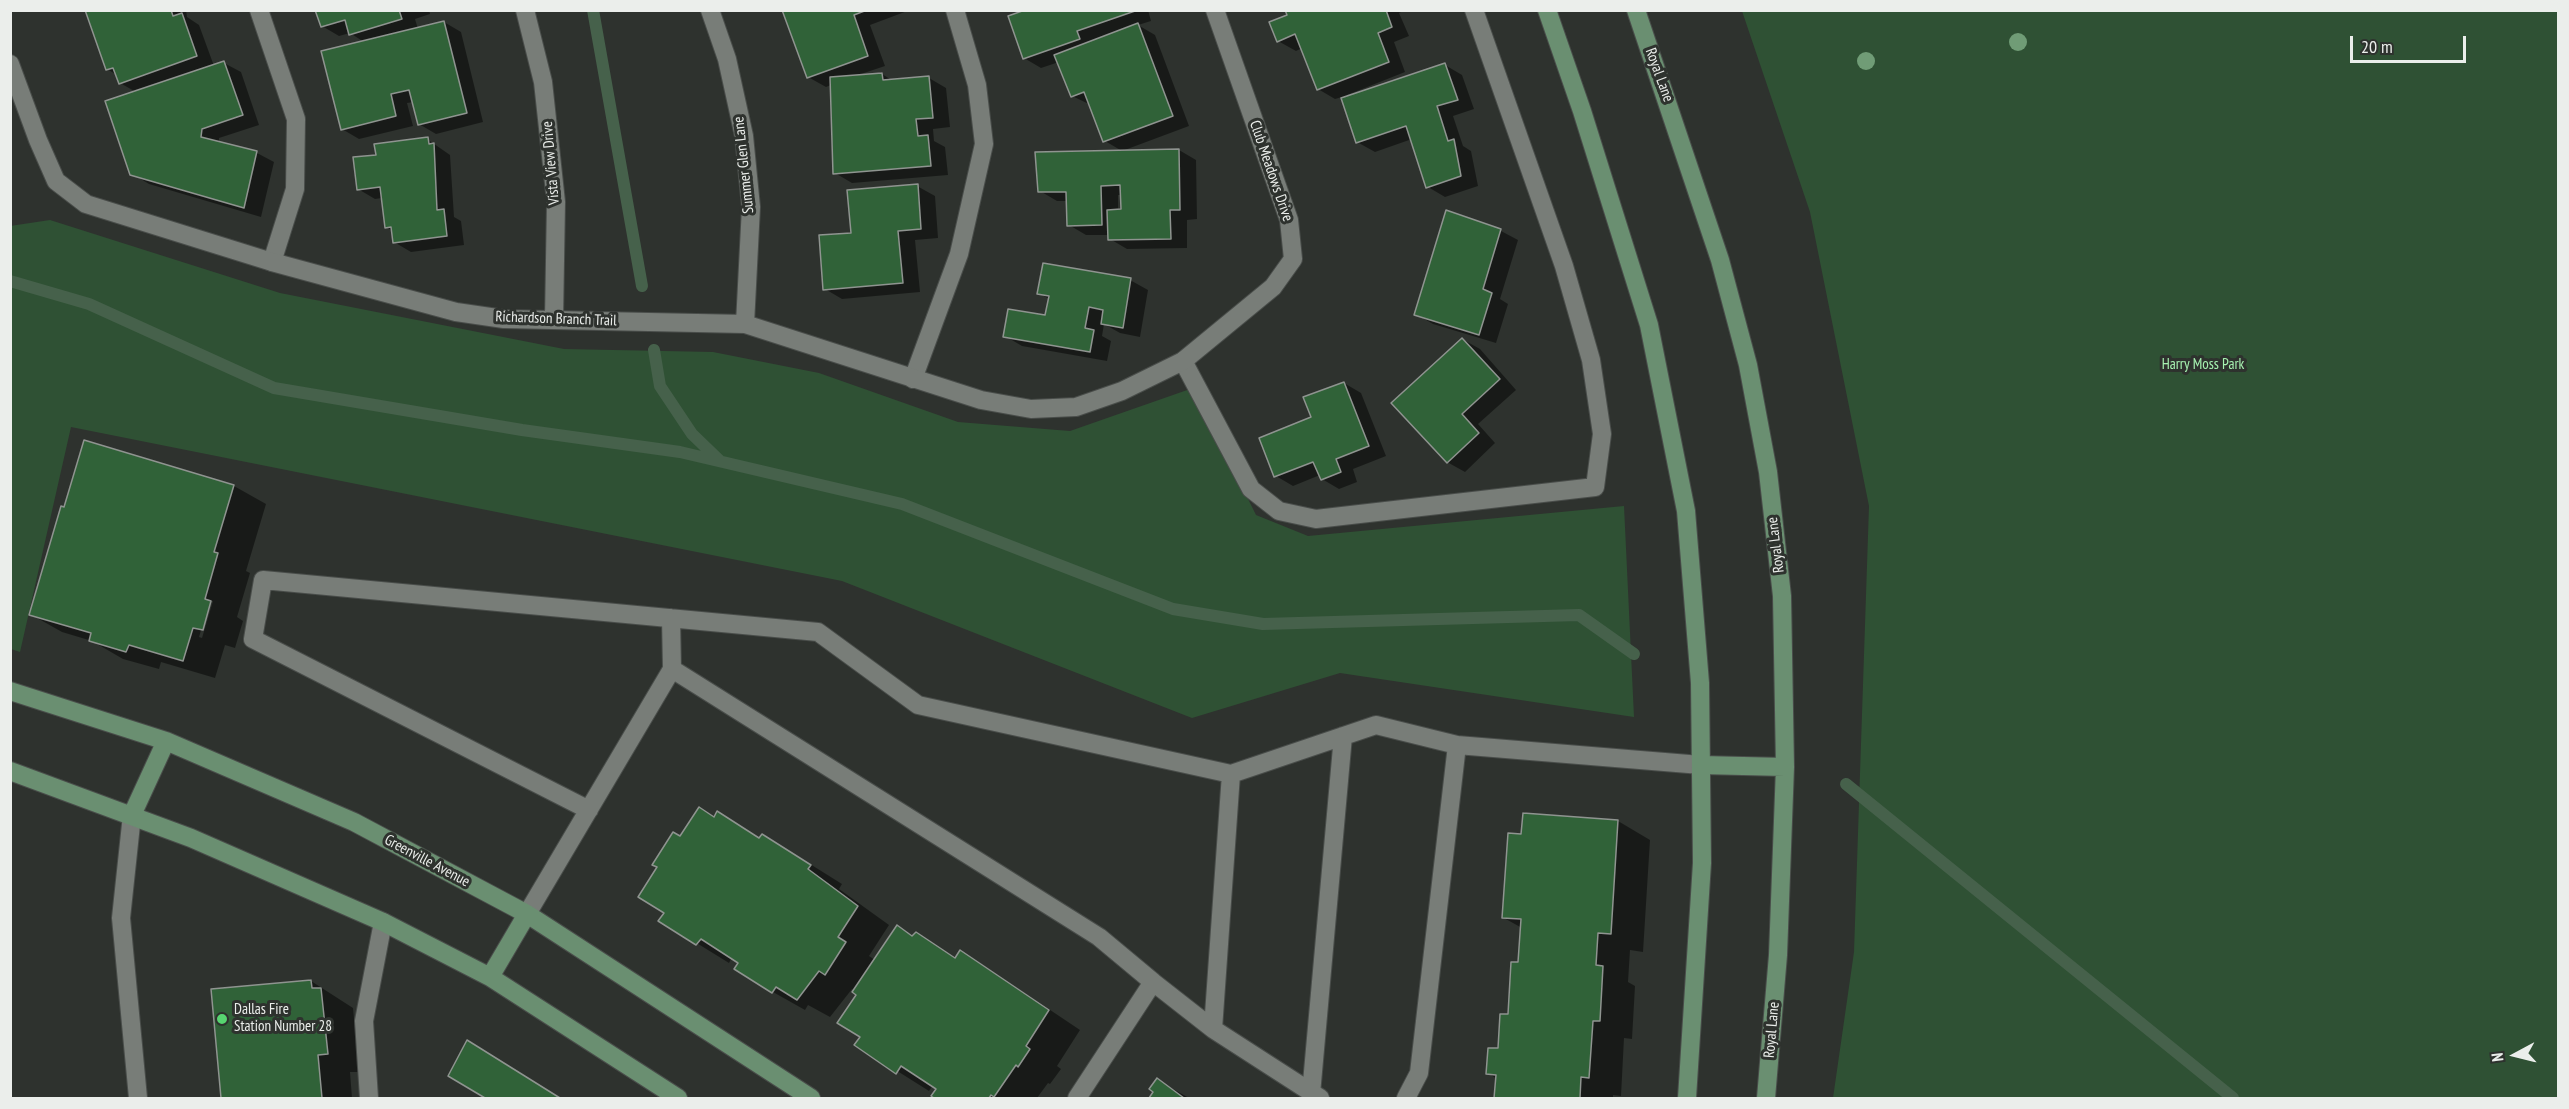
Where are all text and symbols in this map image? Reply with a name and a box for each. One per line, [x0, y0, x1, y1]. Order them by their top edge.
scale bar [2353, 24, 2468, 62]
text: 20 m [2361, 35, 2393, 58]
street label: Royal Lane [1641, 46, 1677, 104]
street label: Summer Glen Lane [730, 116, 758, 214]
street label: Club Meadows Drive [1245, 118, 1297, 224]
street label: Vista View Drive [538, 120, 564, 206]
street label: Richardson Branch Trail [495, 308, 617, 330]
park label: Harry Moss Park [2162, 356, 2244, 374]
street label: Royal Lane [1764, 516, 1788, 574]
street label: Greenville Avenue [381, 831, 473, 891]
place label: Dallas Fire Station Number 28 [234, 1001, 332, 1036]
street label: Royal Lane [1761, 1001, 1783, 1059]
marker: Dallas Fire Station Number 28 [215, 1012, 229, 1026]
north arrow [2485, 1025, 2545, 1085]
text: N [2487, 1052, 2508, 1063]

